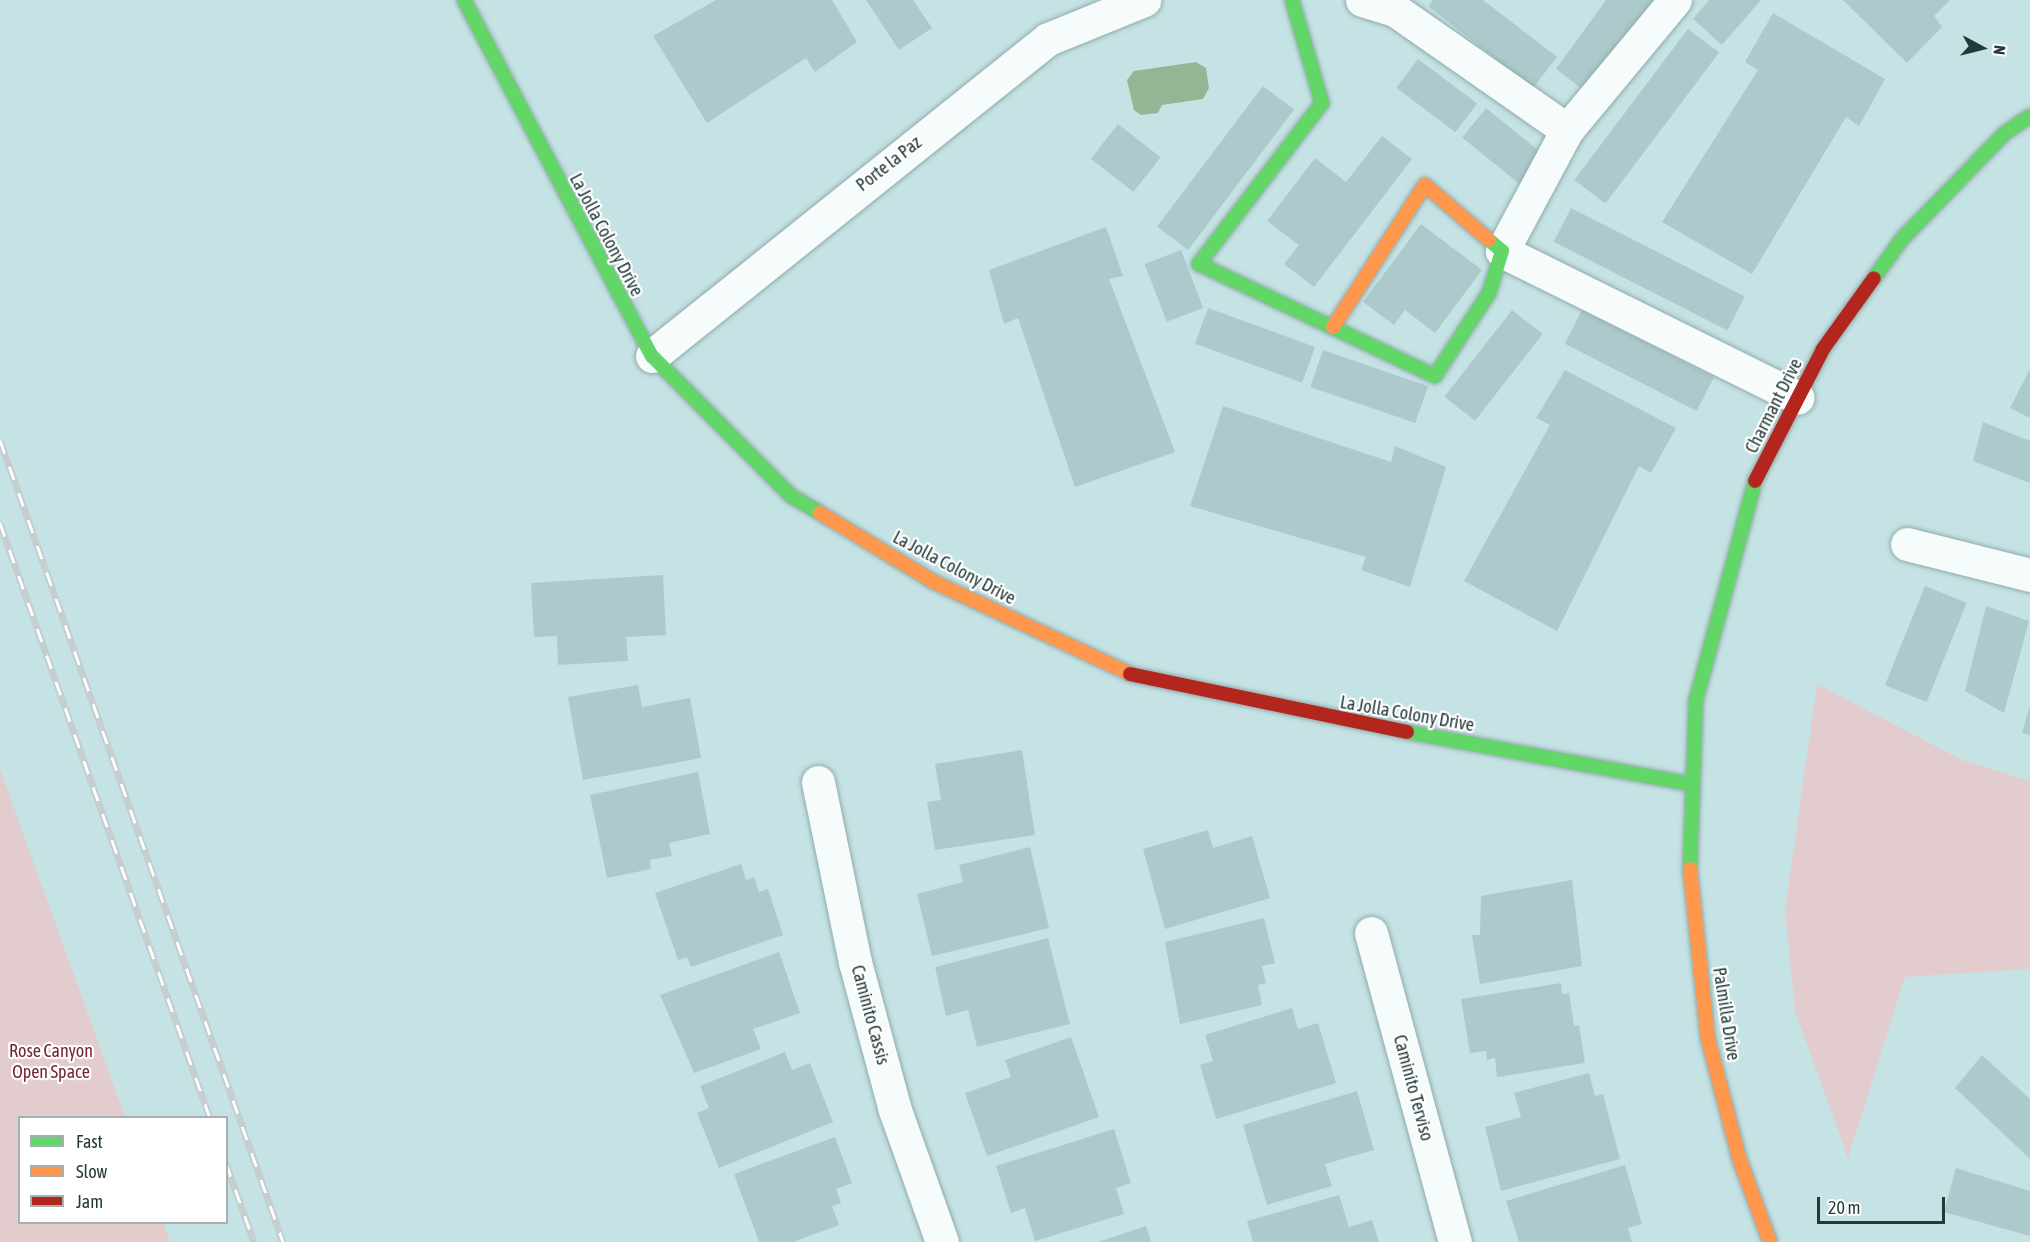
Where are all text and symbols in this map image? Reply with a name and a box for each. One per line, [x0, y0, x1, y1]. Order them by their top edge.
north arrow [1952, 18, 2012, 78]
text: N [1990, 44, 2009, 56]
street label: Porte la Paz [852, 132, 926, 196]
street label: La Jolla Colony Drive [565, 170, 647, 300]
street label: Charmant Drive [1741, 355, 1807, 457]
street label: La Jolla Colony Drive [889, 527, 1019, 609]
street label: La Jolla Colony Drive [1338, 692, 1476, 736]
street label: Caminito Cassis [846, 963, 894, 1067]
street label: Palmilla Drive [1708, 966, 1744, 1062]
street label: Caminito Terviso [1388, 1033, 1438, 1143]
park label: Rose Canyon Open Space [9, 1041, 93, 1084]
legend [18, 1116, 228, 1224]
text: Fast [76, 1131, 103, 1152]
text: Slow [76, 1161, 107, 1182]
scale bar [1820, 1185, 1948, 1223]
text: Jam [76, 1191, 103, 1212]
text: 20 m [1828, 1197, 1860, 1218]

